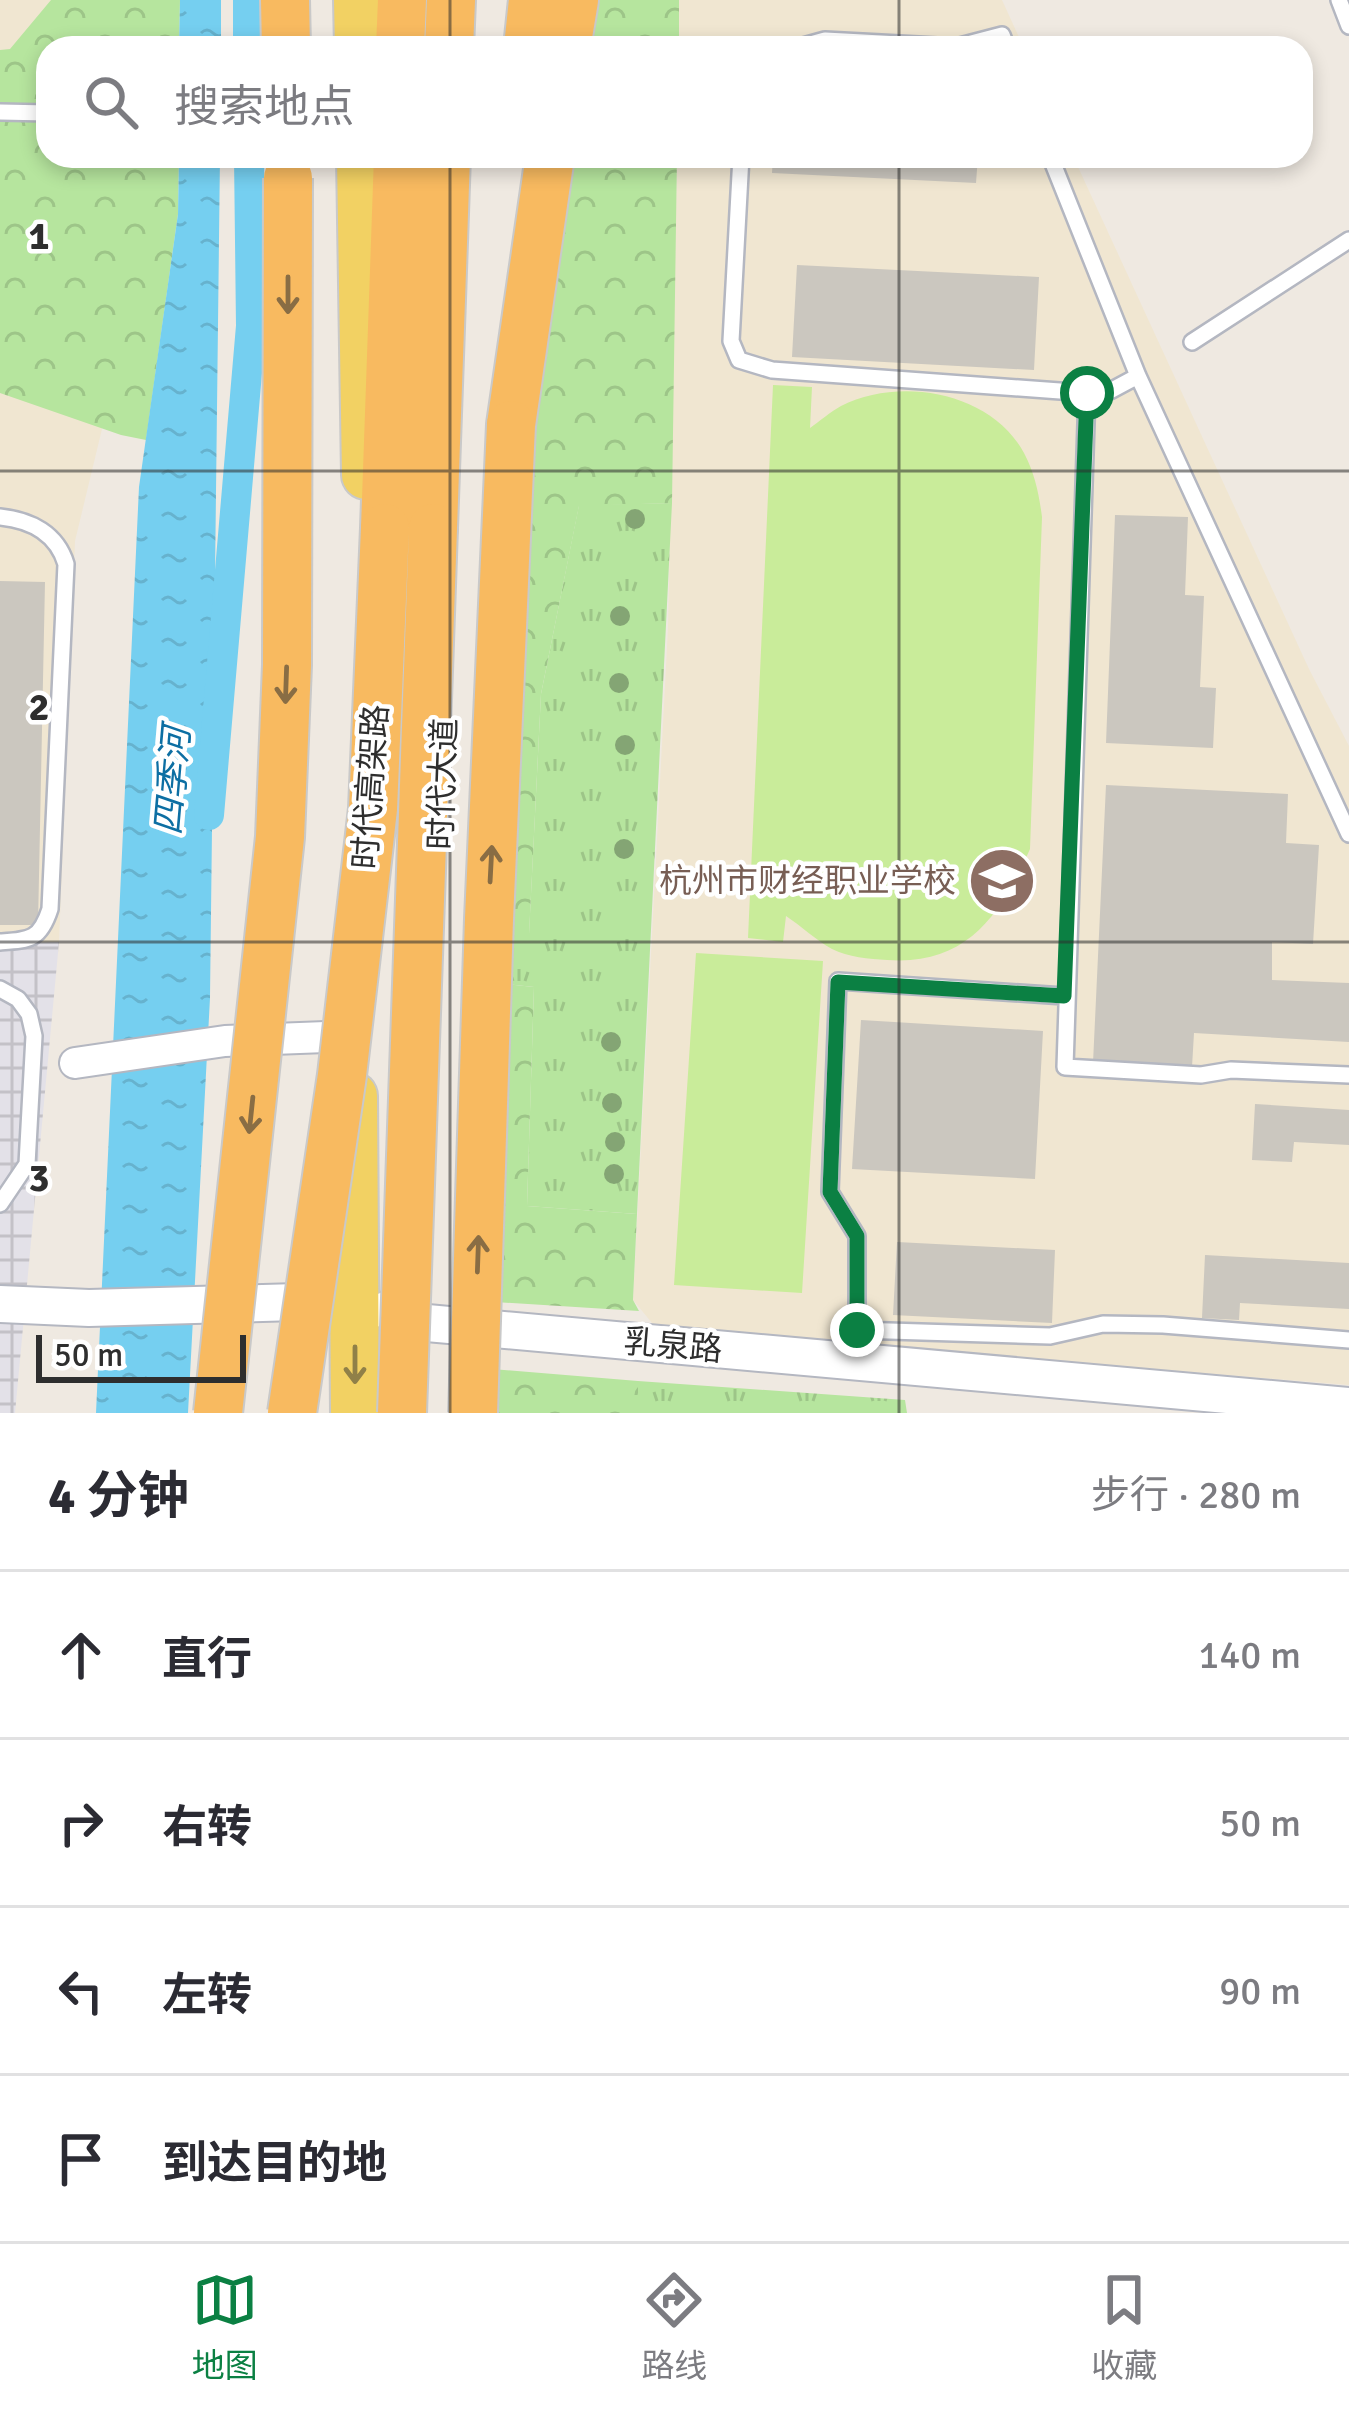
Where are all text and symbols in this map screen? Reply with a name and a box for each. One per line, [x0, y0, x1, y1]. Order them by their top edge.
search box [36, 36, 1313, 168]
icon: search [78, 69, 144, 135]
text: 搜索地点 [174, 80, 354, 135]
text: 1 [28, 212, 50, 260]
one-way arrow [277, 275, 299, 314]
route start [1060, 366, 1114, 420]
one-way arrow [274, 665, 297, 704]
text: 2 [28, 683, 50, 731]
street label: 时代高架路 [345, 703, 397, 871]
street label: 时代大道 [420, 717, 466, 851]
water label: 四季河 [146, 719, 201, 837]
one-way arrow [480, 845, 503, 884]
school or university icon: 杭州市财经职业学校 [967, 846, 1037, 916]
place label: 杭州市财经职业学校 [659, 861, 956, 902]
one-way arrow [239, 1095, 262, 1134]
text: 3 [28, 1154, 50, 1202]
one-way arrow [467, 1235, 490, 1274]
route end [830, 1303, 884, 1357]
street label: 乳泉路 [622, 1321, 724, 1371]
scale bar [36, 1329, 246, 1382]
text: 50 m [54, 1335, 123, 1376]
one-way arrow [343, 1345, 366, 1384]
text: 4 分钟 [48, 1465, 189, 1528]
text: 步行 · 280 m [1091, 1471, 1301, 1519]
icon: ahead [48, 1622, 114, 1688]
text: 140 m [1198, 1631, 1301, 1679]
text: 直行 [162, 1632, 252, 1687]
icon: right [48, 1790, 114, 1856]
text: 50 m [1219, 1799, 1301, 1847]
text: 右转 [162, 1800, 252, 1855]
icon: left [48, 1958, 114, 2024]
text: 90 m [1219, 1967, 1301, 2015]
text: 左转 [162, 1968, 252, 2023]
icon: arrive [48, 2126, 114, 2192]
text: 到达目的地 [162, 2136, 387, 2191]
tab: 地图 [192, 2267, 258, 2387]
tab: 路线 [641, 2267, 707, 2387]
tab: 收藏 [1091, 2267, 1157, 2387]

